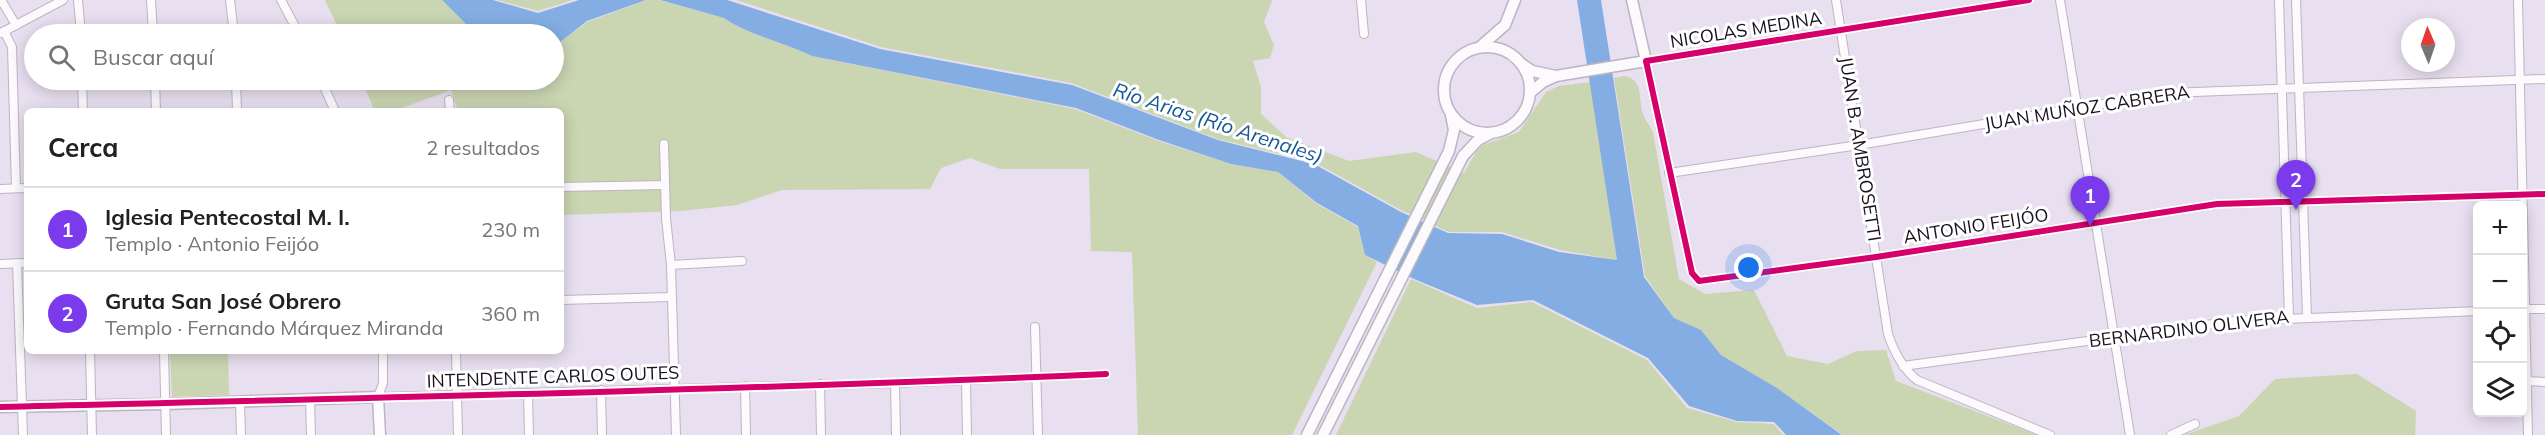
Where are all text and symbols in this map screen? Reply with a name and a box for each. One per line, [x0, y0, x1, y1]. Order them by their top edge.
street label: NICOLAS MEDINA [1668, 6, 1823, 53]
north arrow [2401, 18, 2455, 72]
search box [24, 24, 564, 90]
icon: search [45, 41, 78, 74]
text: Buscar aquí [93, 43, 214, 71]
street label: JUAN B. AMBROSETTI [1835, 55, 1886, 243]
water label: Río Arias (Río Arenales) [1110, 77, 1326, 168]
street label: JUAN MUÑOZ CABRERA [1983, 80, 2191, 135]
text: Cerca [48, 131, 118, 164]
text: 2 resultados [426, 135, 540, 160]
pin: 2 [2276, 160, 2316, 210]
pin: 1 [2070, 176, 2110, 226]
map controls [2473, 201, 2527, 417]
button: + [2473, 201, 2527, 255]
text: Iglesia Pentecostal M. I. [105, 203, 350, 231]
street label: ANTONIO FEIJÓO [1902, 203, 2050, 248]
text: 1 [62, 217, 74, 242]
text: 230 m [481, 217, 540, 242]
text: Templo · Antonio Feijóo [105, 231, 319, 256]
your location [1734, 253, 1763, 282]
button: − [2473, 255, 2527, 309]
text: Gruta San José Obrero [105, 287, 341, 315]
text: 2 [62, 301, 74, 326]
text: 360 m [481, 301, 540, 326]
street label: BERNARDINO OLIVERA [2088, 305, 2290, 352]
button: locate [2473, 309, 2527, 363]
text: Templo · Fernando Márquez Miranda [105, 315, 443, 340]
street label: INTENDENTE CARLOS OUTES [426, 361, 680, 392]
button: layers [2473, 363, 2527, 417]

